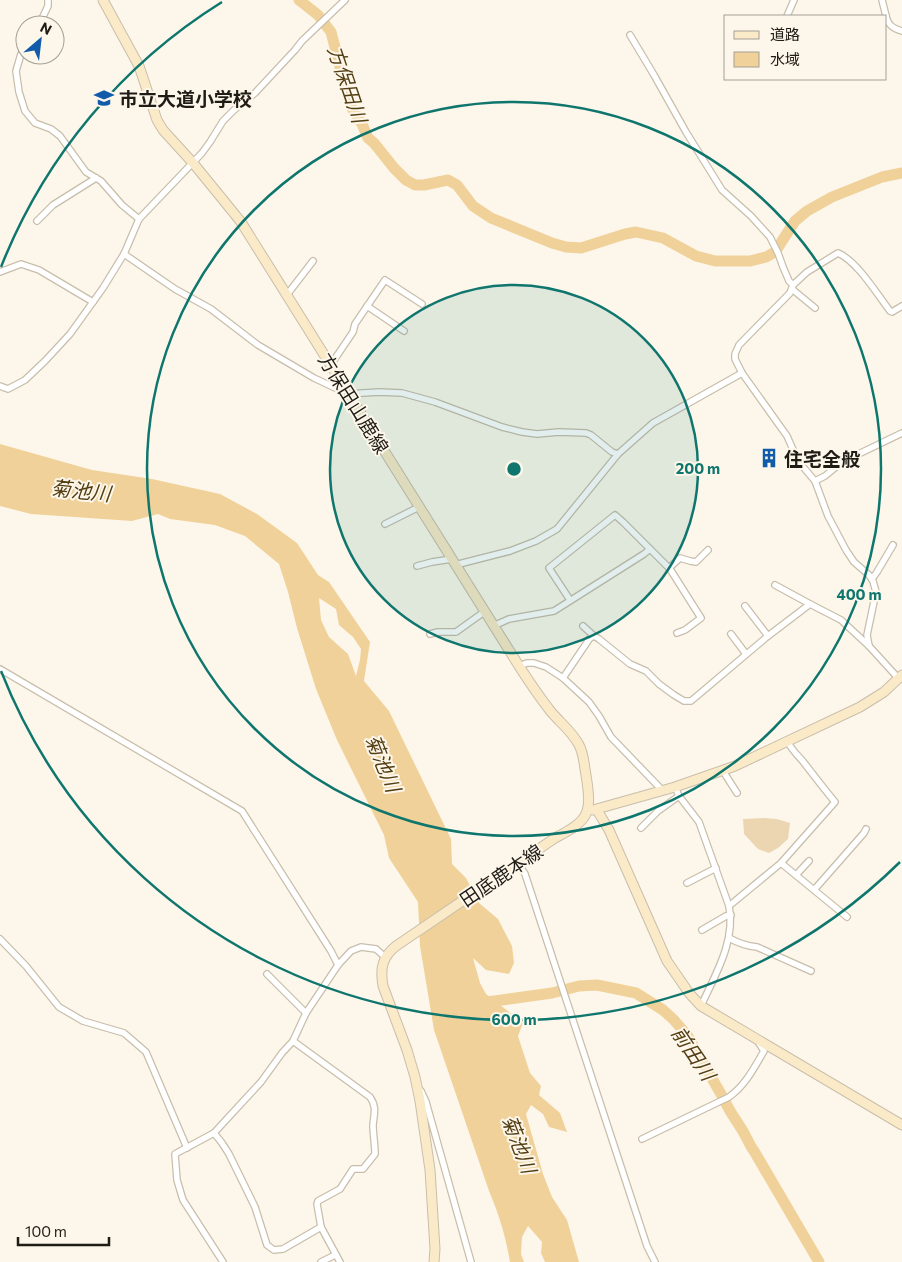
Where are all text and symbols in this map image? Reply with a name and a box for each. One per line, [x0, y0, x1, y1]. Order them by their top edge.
north arrow [15, 15, 65, 65]
legend [724, 15, 887, 80]
text: N [38, 18, 55, 38]
text: 道路 [770, 25, 800, 43]
water label: 方保田川 [324, 42, 373, 128]
text: 水域 [770, 50, 800, 68]
school or university icon: 市立大道小学校 [93, 87, 115, 109]
place label: 市立大道小学校 [119, 87, 252, 110]
street label: 方保田山鹿線 [314, 349, 394, 457]
building icon: 住宅全般 [758, 447, 780, 469]
place label: 住宅全般 [784, 447, 860, 470]
text: 200 m [676, 459, 720, 477]
centre of rings [505, 460, 523, 478]
water label: 菊池川 [50, 475, 114, 505]
text: 400 m [836, 585, 882, 603]
water label: 菊池川 [362, 731, 407, 797]
street label: 田底鹿本線 [455, 839, 547, 911]
text: 600 m [491, 1010, 537, 1028]
water label: 前田川 [667, 1021, 722, 1086]
water label: 菊池川 [498, 1112, 543, 1178]
scale bar [18, 1214, 109, 1246]
text: 100 m [25, 1222, 67, 1240]

